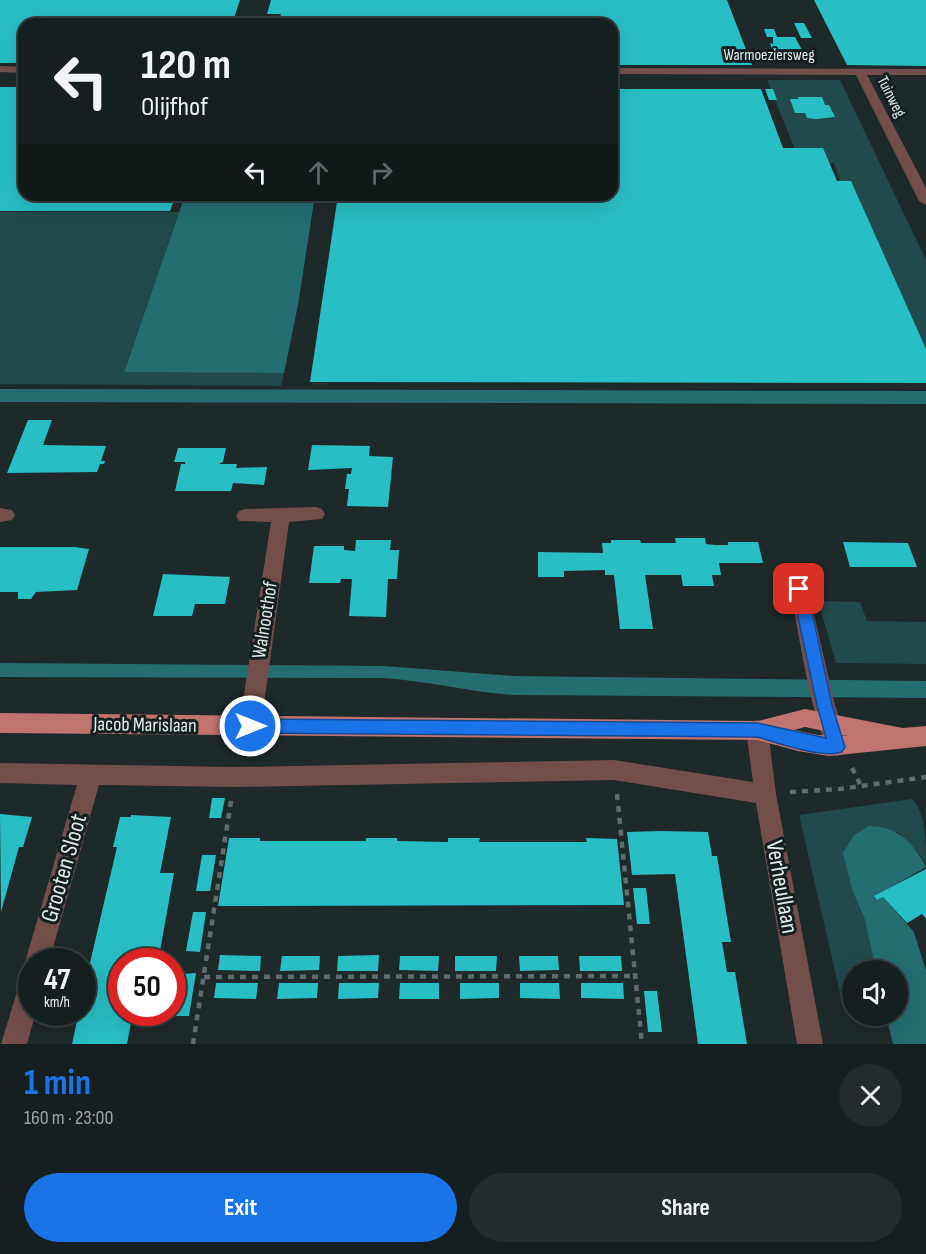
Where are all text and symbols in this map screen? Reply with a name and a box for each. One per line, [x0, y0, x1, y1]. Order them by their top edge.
text: 120 m [141, 40, 231, 91]
icon: left [42, 42, 120, 120]
street label: Warmoeziersweg [723, 46, 815, 65]
street label: Tuinweg [873, 73, 909, 121]
text: Olijfhof [141, 91, 208, 123]
icon: left [239, 156, 272, 189]
icon: ahead [302, 156, 335, 189]
icon: right [365, 156, 398, 189]
pin [773, 563, 824, 614]
icon: arrive [782, 572, 815, 605]
street label: Walnoothof [247, 580, 283, 660]
position arrow [218, 694, 282, 758]
street label: Jacob Marislaan [92, 712, 197, 738]
street label: Grooten Sloot [35, 811, 93, 925]
street label: Verheullaan [760, 838, 804, 936]
speed limit sign: 50 [108, 948, 186, 1026]
map controls [842, 960, 908, 1026]
button: sound [842, 960, 908, 1026]
text: 47 [44, 962, 70, 998]
text: km/h [44, 993, 70, 1012]
text: 1 min [24, 1062, 91, 1105]
button: close [839, 1064, 902, 1127]
text: 160 m · 23:00 [24, 1106, 113, 1130]
button: Exit [24, 1173, 457, 1242]
button: Share [469, 1173, 902, 1242]

